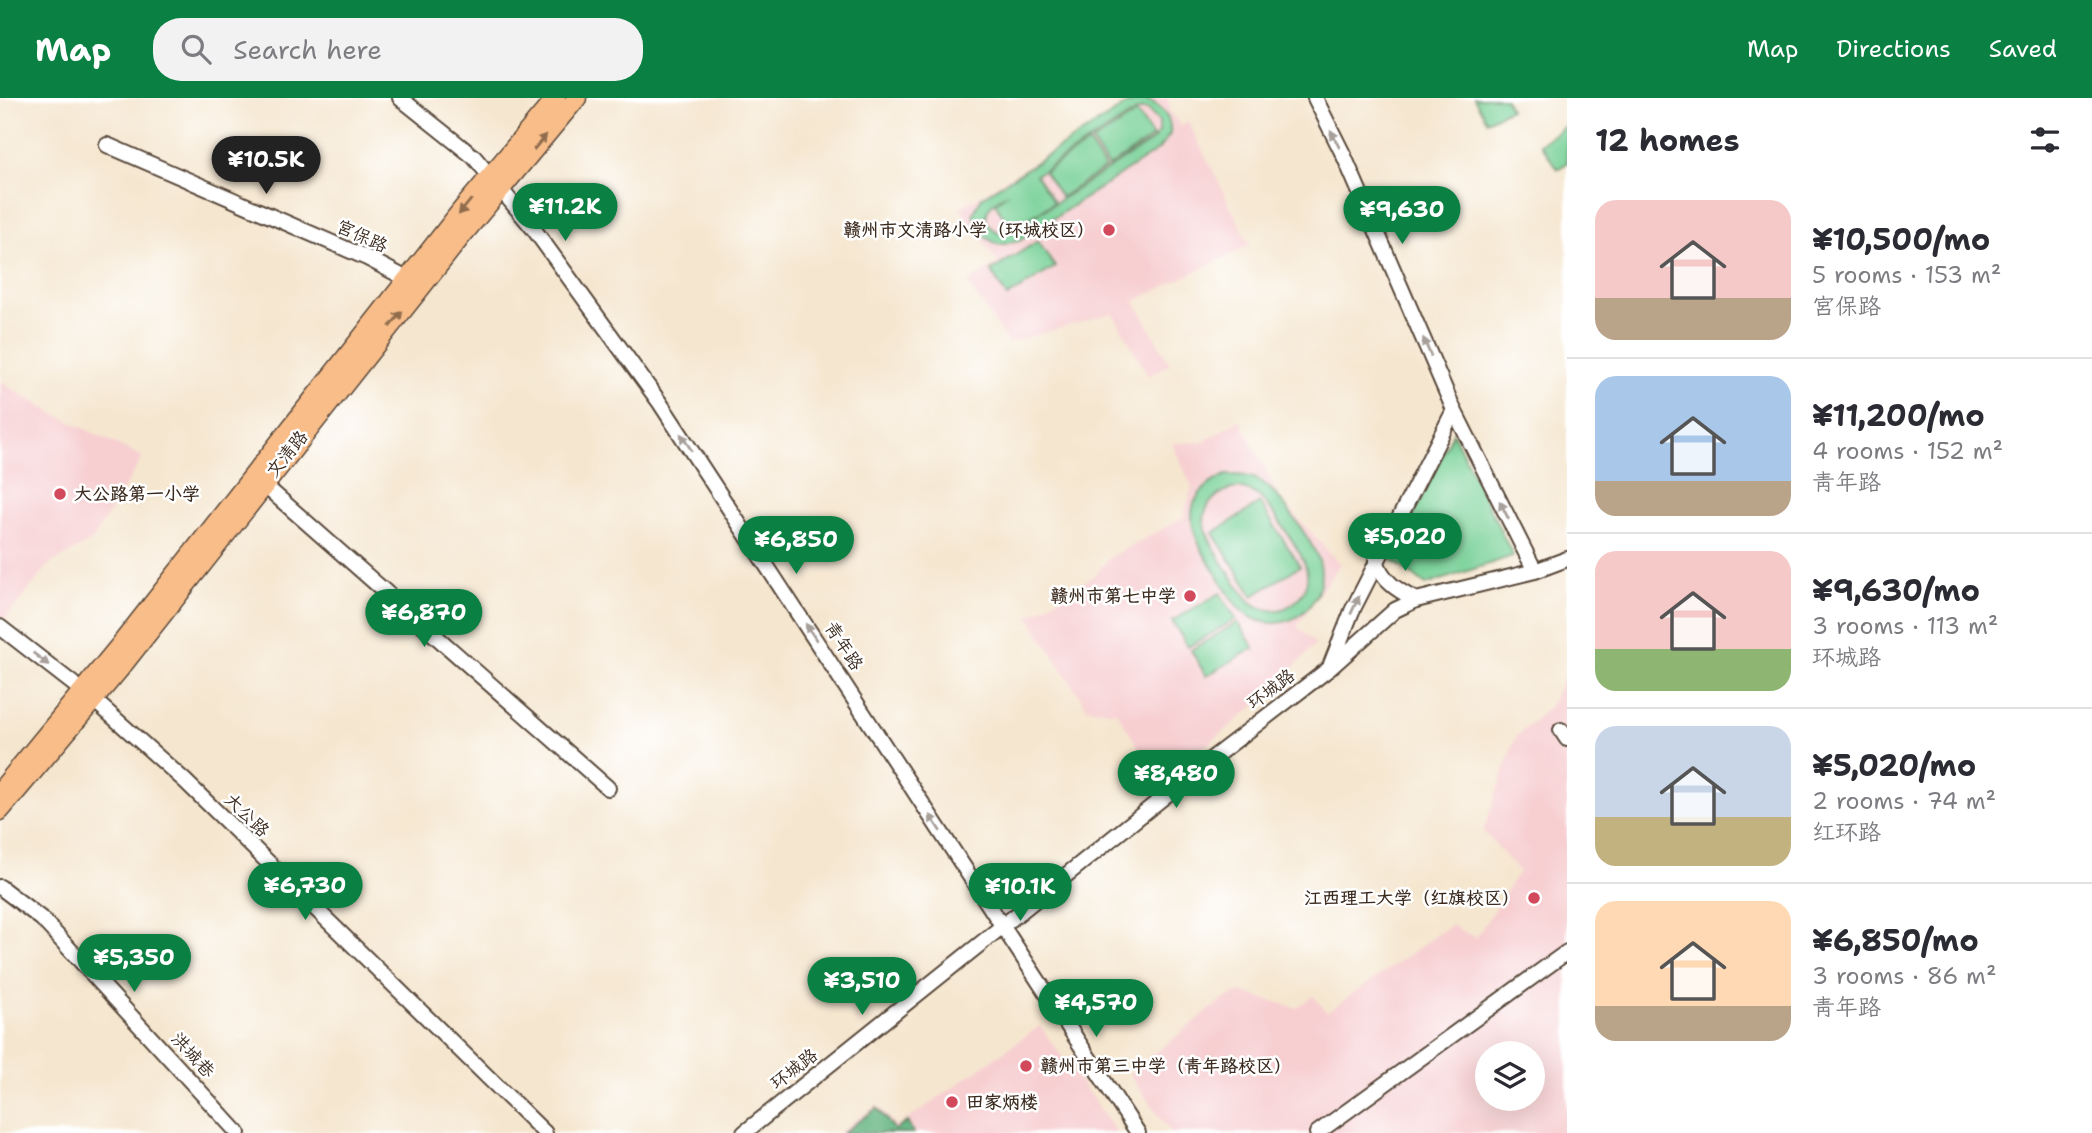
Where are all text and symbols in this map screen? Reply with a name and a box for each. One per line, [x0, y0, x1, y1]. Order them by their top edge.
search box [153, 18, 643, 81]
text: Map [35, 27, 111, 72]
icon: search [177, 30, 215, 68]
text: Search here [233, 32, 382, 67]
text: Map [1747, 33, 1798, 65]
text: Directions [1836, 33, 1951, 65]
text: Saved [1989, 33, 2057, 65]
text: 12 homes [1595, 120, 1739, 161]
icon: filters [2026, 121, 2064, 159]
one-way arrow [1330, 129, 1341, 149]
one-way arrow [532, 134, 547, 152]
pin: ¥10.5K [209, 136, 323, 196]
text: ¥10.5K [228, 144, 304, 174]
pin: ¥11.2K [508, 184, 622, 243]
pin: ¥9,630 [1345, 186, 1459, 246]
text: ¥11.2K [528, 191, 602, 221]
text: ¥9,630 [1359, 194, 1445, 224]
one-way arrow [457, 197, 472, 215]
street label: 宫保路 [332, 214, 392, 258]
place label: 赣州市文清路小学（环城校区） [843, 218, 1095, 242]
text: ¥10,500/mo [1812, 219, 1990, 260]
marker: 赣州市文清路小学（环城校区） [1101, 222, 1117, 238]
icon: home [1651, 228, 1735, 312]
text: 5 rooms · 153 m² [1812, 260, 2001, 290]
text: 宫保路 [1812, 291, 1881, 321]
one-way arrow [388, 310, 404, 328]
one-way arrow [1421, 337, 1432, 358]
text: ¥11,200/mo [1812, 395, 1985, 436]
icon: home [1651, 404, 1735, 488]
street label: 文清路 [261, 425, 313, 483]
one-way arrow [679, 433, 693, 451]
text: 4 rooms · 152 m² [1812, 436, 2003, 466]
text: 青年路 [1812, 467, 1881, 497]
place label: 大公路第一小学 [74, 482, 200, 506]
marker: 大公路第一小学 [52, 486, 68, 502]
one-way arrow [1499, 500, 1510, 520]
pin: ¥5,020 [1348, 514, 1462, 573]
pin: ¥6,850 [739, 517, 853, 576]
text: ¥5,020 [1364, 521, 1446, 551]
text: ¥6,850 [754, 524, 838, 554]
text: ¥9,630/mo [1812, 570, 1980, 611]
icon: home [1651, 579, 1735, 663]
place label: 赣州市第七中学 [1050, 584, 1176, 608]
marker: 赣州市第七中学 [1182, 588, 1198, 604]
pin: ¥6,870 [367, 589, 481, 649]
one-way arrow [1349, 595, 1361, 615]
text: ¥6,870 [381, 597, 467, 627]
text: 3 rooms · 113 m² [1812, 611, 1998, 641]
street label: 青年路 [819, 617, 869, 675]
one-way arrow [805, 622, 818, 641]
text: 环城路 [1812, 642, 1881, 672]
one-way arrow [32, 652, 50, 666]
street label: 环城路 [1242, 663, 1300, 715]
text: ¥5,020/mo [1812, 745, 1976, 786]
pin: ¥8,480 [1119, 750, 1233, 810]
icon: home [1651, 754, 1735, 838]
text: ¥8,480 [1134, 758, 1218, 788]
text: 2 rooms · 74 m² [1812, 786, 1996, 816]
street label: 大公路 [219, 788, 275, 842]
one-way arrow [929, 813, 942, 832]
text: 红环路 [1812, 817, 1881, 847]
pin: ¥6,730 [248, 862, 362, 922]
pin: ¥10.1K [963, 864, 1077, 923]
text: ¥6,730 [264, 870, 346, 900]
text: ¥10.1K [985, 871, 1055, 901]
place label: 江西理工大学（红旗校区） [1304, 886, 1520, 910]
marker: 江西理工大学（红旗校区） [1526, 890, 1542, 906]
text: ¥6,850/mo [1812, 920, 1979, 961]
icon: home [1651, 929, 1735, 1013]
pin: ¥5,350 [77, 934, 191, 994]
text: ¥5,350 [93, 942, 175, 972]
pin: ¥3,510 [805, 958, 919, 1017]
text: 3 rooms · 86 m² [1812, 961, 1997, 991]
text: ¥3,510 [823, 965, 901, 995]
pin: ¥4,570 [1039, 979, 1153, 1039]
text: ¥4,570 [1054, 987, 1138, 1017]
text: 青年路 [1812, 992, 1881, 1022]
street label: 洪城巷 [166, 1027, 220, 1083]
map controls [1475, 1041, 1545, 1111]
button: layers [1475, 1041, 1545, 1111]
street label: 环城路 [765, 1043, 823, 1095]
place label: 赣州市第三中学（青年路校区） [1040, 1054, 1292, 1078]
marker: 赣州市第三中学（青年路校区） [1018, 1058, 1034, 1074]
place label: 田家炳楼 [966, 1090, 1038, 1114]
marker: 田家炳楼 [944, 1094, 960, 1110]

